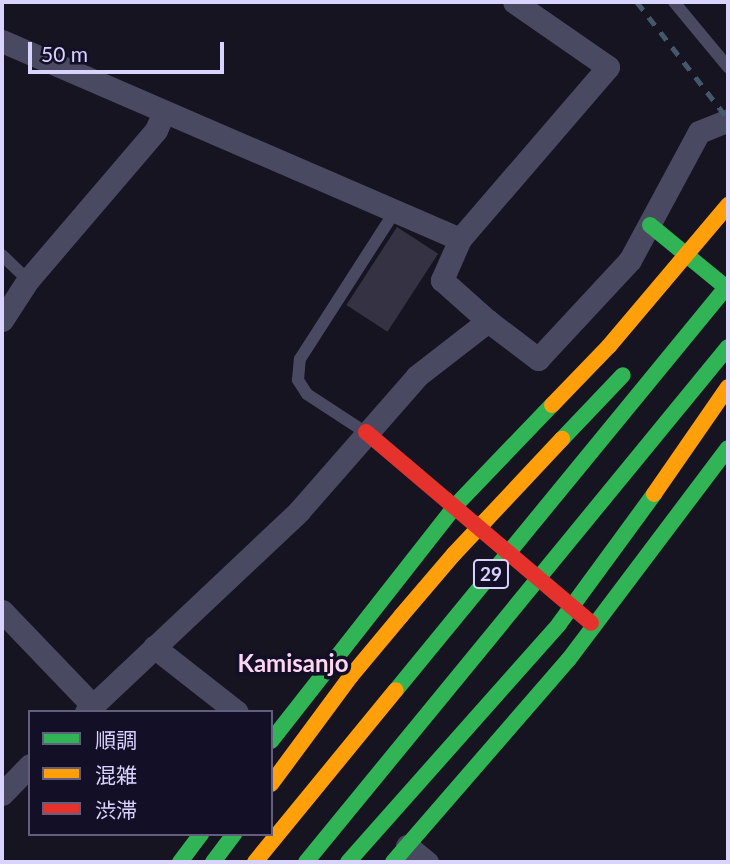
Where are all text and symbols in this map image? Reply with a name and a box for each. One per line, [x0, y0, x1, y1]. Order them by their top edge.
scale bar [32, 28, 228, 72]
text: 50 m [41, 41, 88, 66]
road number: 29 [472, 558, 510, 590]
district label: Kamisanjo [238, 649, 348, 677]
legend [28, 710, 273, 836]
text: 順調 [95, 727, 137, 752]
text: 混雑 [95, 762, 137, 787]
text: 渋滞 [95, 797, 137, 822]

